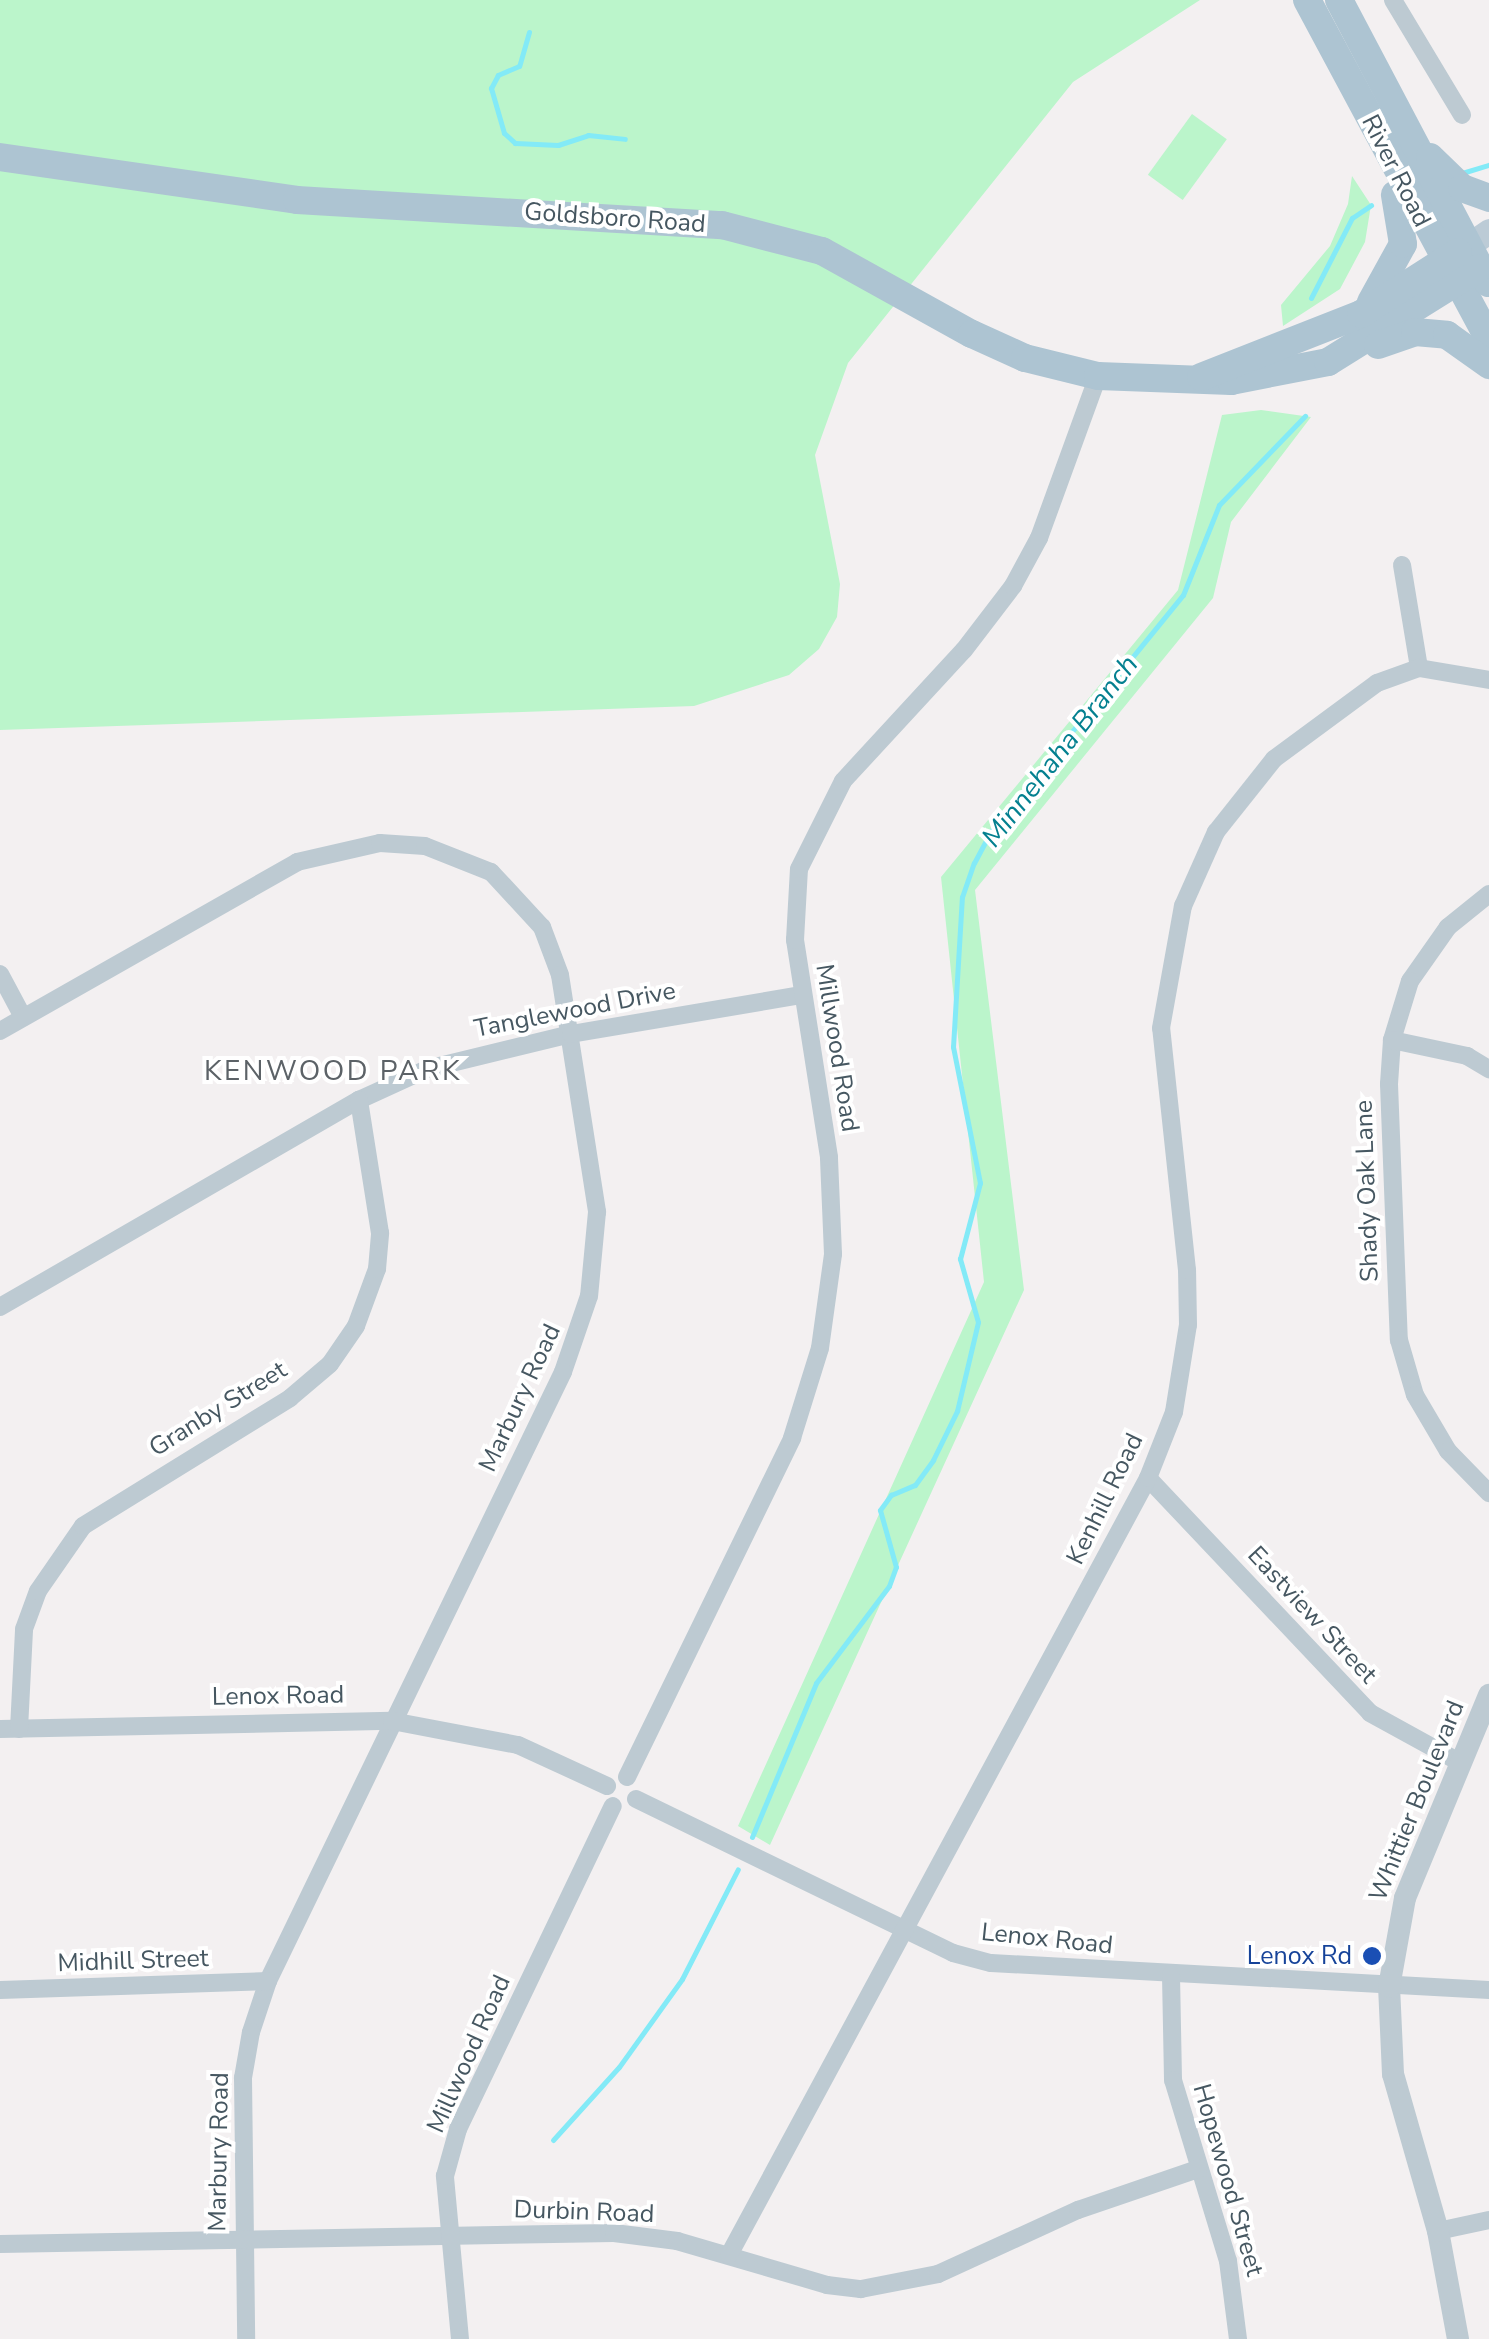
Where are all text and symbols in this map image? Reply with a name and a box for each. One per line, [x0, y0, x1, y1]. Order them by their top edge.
street label: River Road [1355, 110, 1437, 232]
street label: Goldsboro Road [523, 197, 707, 239]
water label: Minnehaha Branch [975, 648, 1145, 854]
street label: Millwood Road [809, 962, 865, 1134]
street label: Tanglewood Drive [472, 976, 678, 1044]
district label: KENWOOD PARK [204, 1054, 462, 1088]
street label: Shady Oak Lane [1349, 1099, 1385, 1283]
street label: Marbury Road [473, 1319, 567, 1477]
street label: Granby Street [144, 1355, 292, 1463]
street label: Kenhill Road [1060, 1429, 1150, 1569]
street label: Eastview Street [1241, 1540, 1383, 1690]
street label: Lenox Road [212, 1680, 344, 1712]
street label: Whittier Boulevard [1363, 1696, 1471, 1906]
street label: Lenox Road [980, 1917, 1114, 1961]
place label: Lenox Rd [1247, 1941, 1352, 1971]
street label: Midhill Street [57, 1943, 209, 1979]
marker: Lenox Rd [1361, 1945, 1383, 1967]
street label: Millwood Road [421, 1970, 517, 2138]
street label: Marbury Road [203, 2072, 235, 2232]
street label: Hopewood Street [1186, 2080, 1270, 2280]
street label: Durbin Road [513, 2195, 655, 2229]

